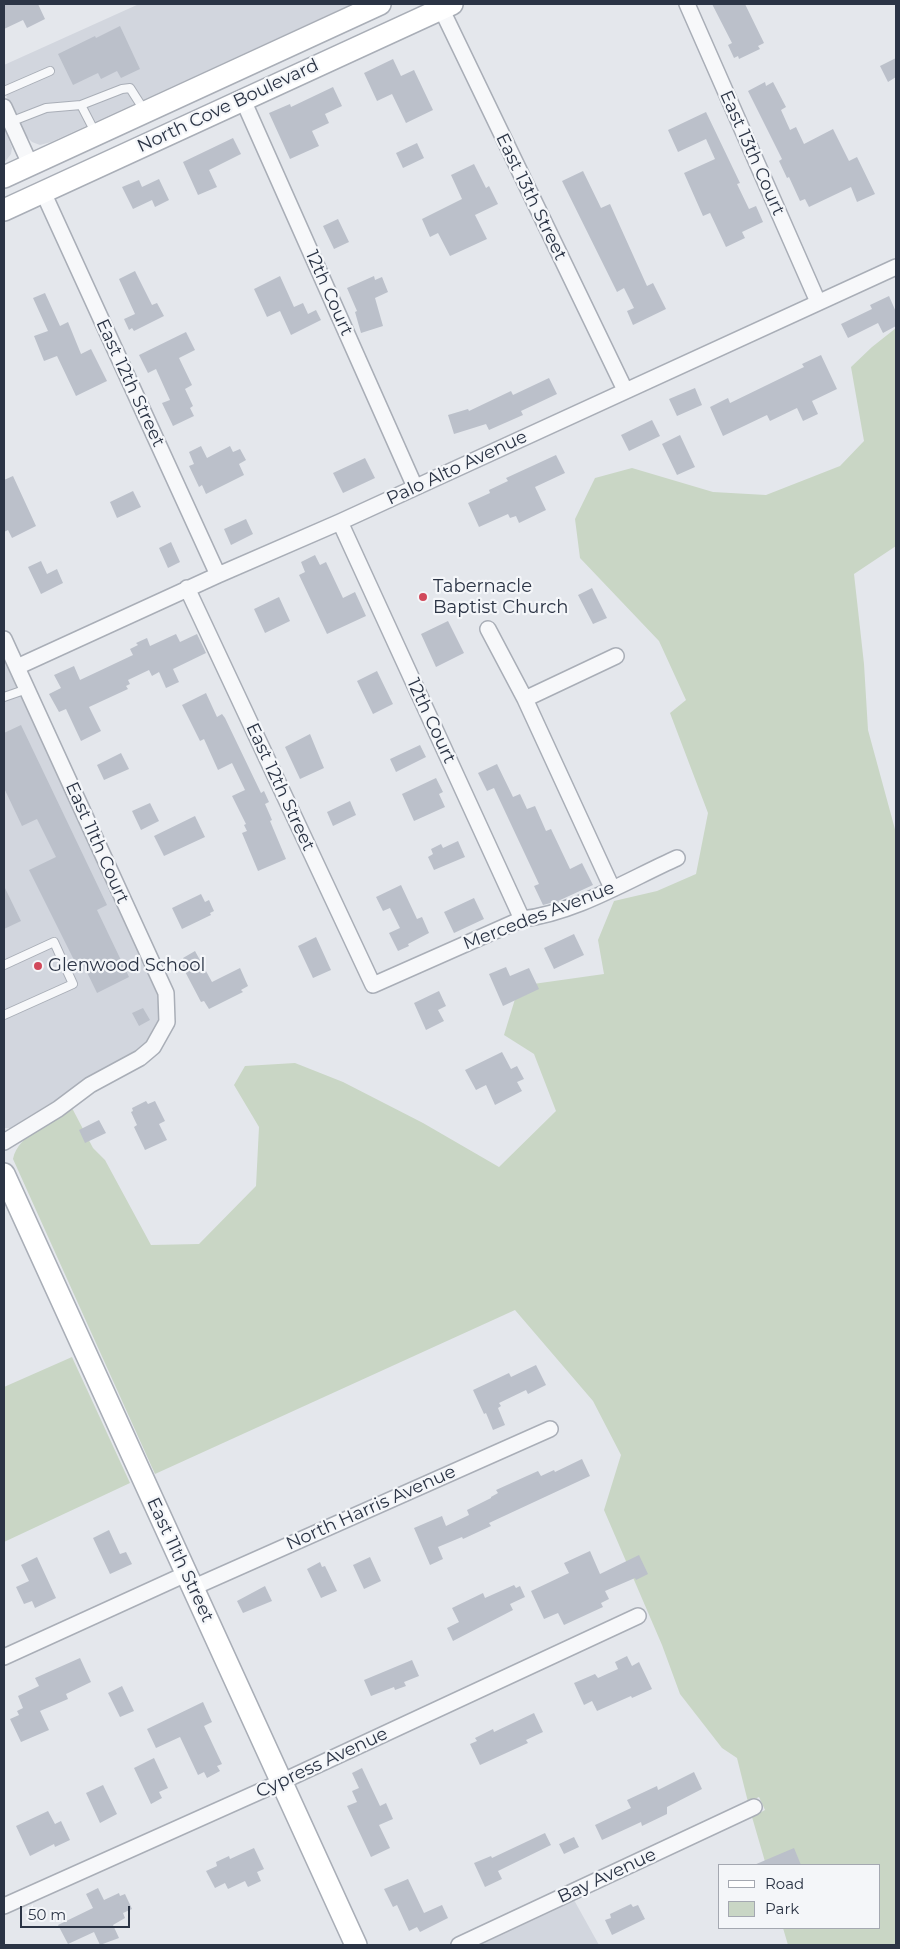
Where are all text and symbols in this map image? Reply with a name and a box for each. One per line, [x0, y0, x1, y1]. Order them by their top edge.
street label: North Cove Boulevard [134, 54, 322, 158]
street label: East 13th Court [715, 87, 789, 219]
street label: East 13th Street [491, 130, 571, 264]
street label: 12th Court [301, 247, 357, 339]
street label: East 12th Street [91, 316, 169, 450]
street label: Palo Alto Avenue [383, 426, 531, 510]
place label: Tabernacle Baptist Church [433, 576, 569, 618]
marker: Tabernacle Baptist Church [417, 591, 429, 603]
street label: 12th Court [402, 675, 460, 767]
street label: East 12th Street [241, 720, 319, 854]
street label: East 11th Court [60, 779, 134, 907]
street label: Mercedes Avenue [460, 877, 618, 955]
place label: Glenwood School [48, 955, 205, 977]
marker: Glenwood School [32, 960, 44, 972]
street label: North Harris Avenue [283, 1461, 459, 1555]
street label: East 11th Street [142, 1494, 218, 1626]
street label: Cypress Avenue [253, 1723, 391, 1803]
street label: Bay Avenue [554, 1844, 660, 1908]
legend [718, 1864, 880, 1929]
text: Road [765, 1874, 804, 1893]
scale bar [22, 1896, 132, 1928]
text: Park [765, 1899, 799, 1918]
text: 50 m [28, 1905, 66, 1924]

